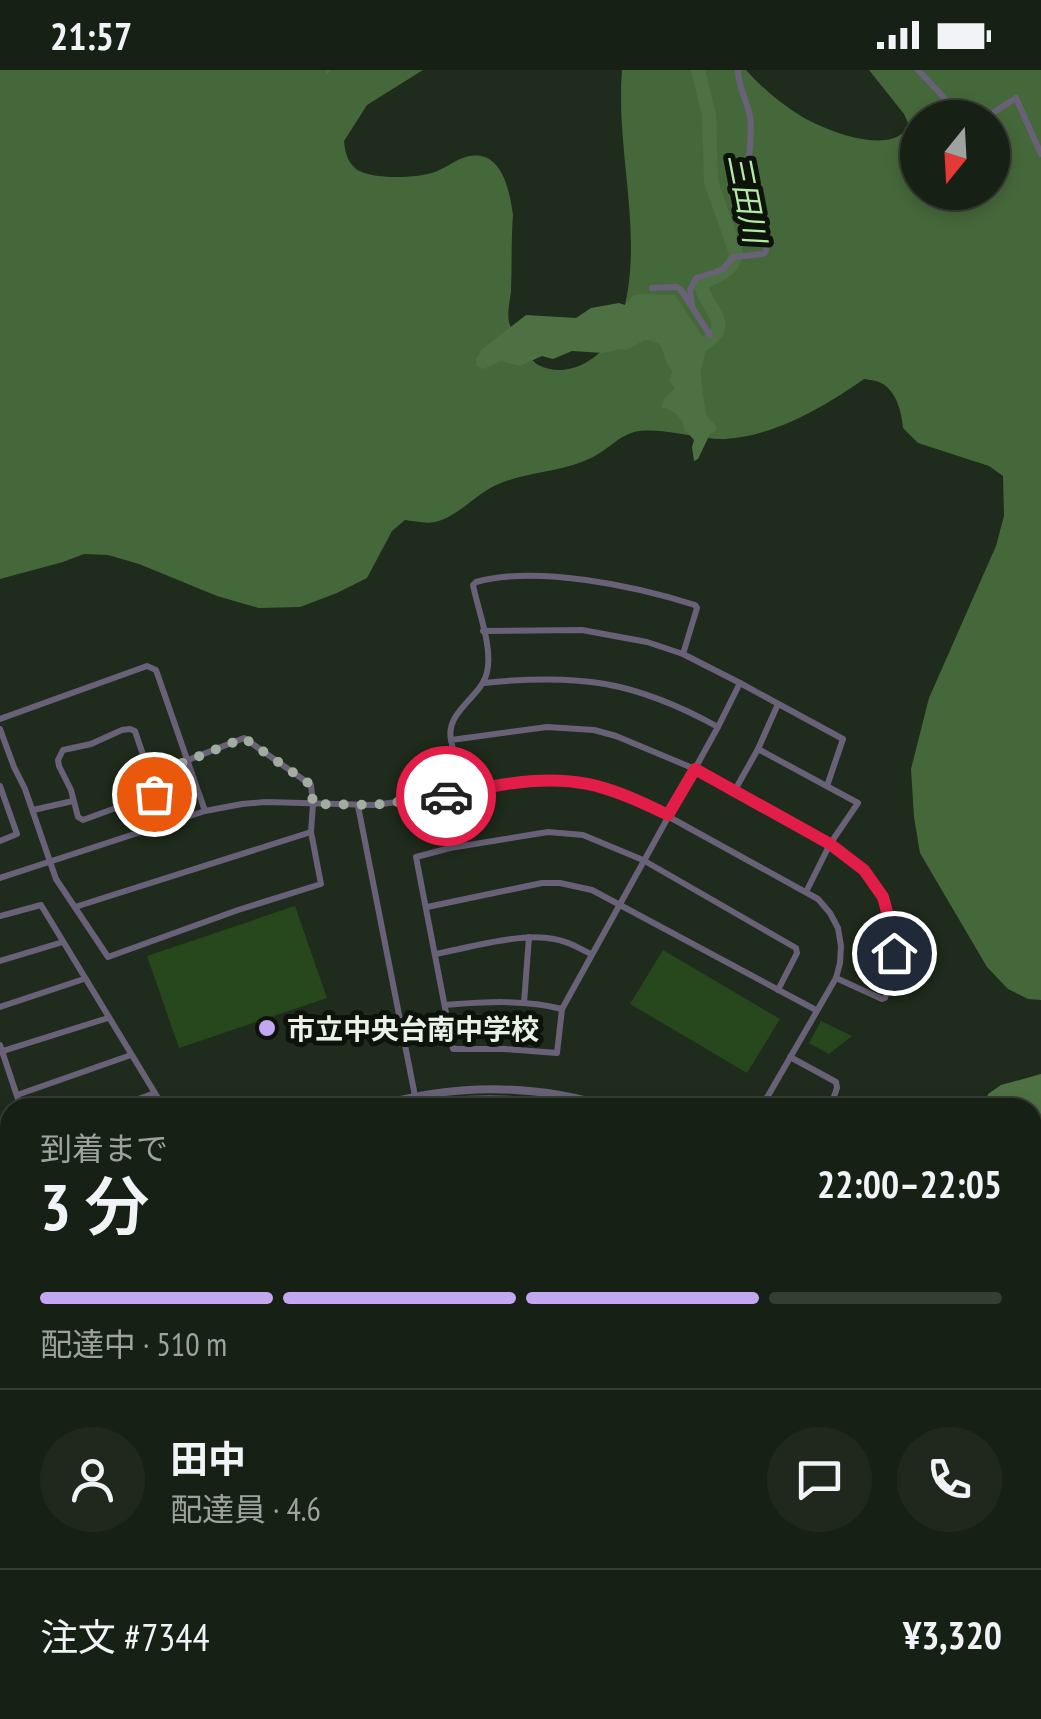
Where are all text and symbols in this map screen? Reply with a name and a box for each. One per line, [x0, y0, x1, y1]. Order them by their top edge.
text: 21:57 [50, 11, 132, 60]
north arrow [900, 100, 1010, 210]
map controls [900, 100, 1010, 210]
water label: 三田川 [720, 150, 776, 249]
courier [396, 746, 496, 846]
pin [112, 752, 197, 837]
icon: bag [127, 767, 182, 822]
icon: car [419, 769, 474, 824]
pin [852, 911, 937, 996]
icon: home [867, 926, 922, 981]
place label: 市立中央台南中学校 [287, 1010, 539, 1047]
marker: 市立中央台南中学校 [256, 1017, 278, 1039]
text: 到着まで [40, 1127, 168, 1169]
text: 22:00–22:05 [817, 1159, 1002, 1208]
text: 3 分 [40, 1164, 149, 1248]
text: 配達中 · 510 m [40, 1323, 227, 1365]
button: person [40, 1427, 145, 1532]
button: chat [767, 1427, 872, 1532]
button: phone [897, 1427, 1002, 1532]
text: 田中 [170, 1434, 246, 1483]
text: 配達員 · 4.6 [170, 1488, 321, 1530]
text: ¥3,320 [903, 1610, 1002, 1659]
text: 注文 #7344 [40, 1612, 210, 1661]

